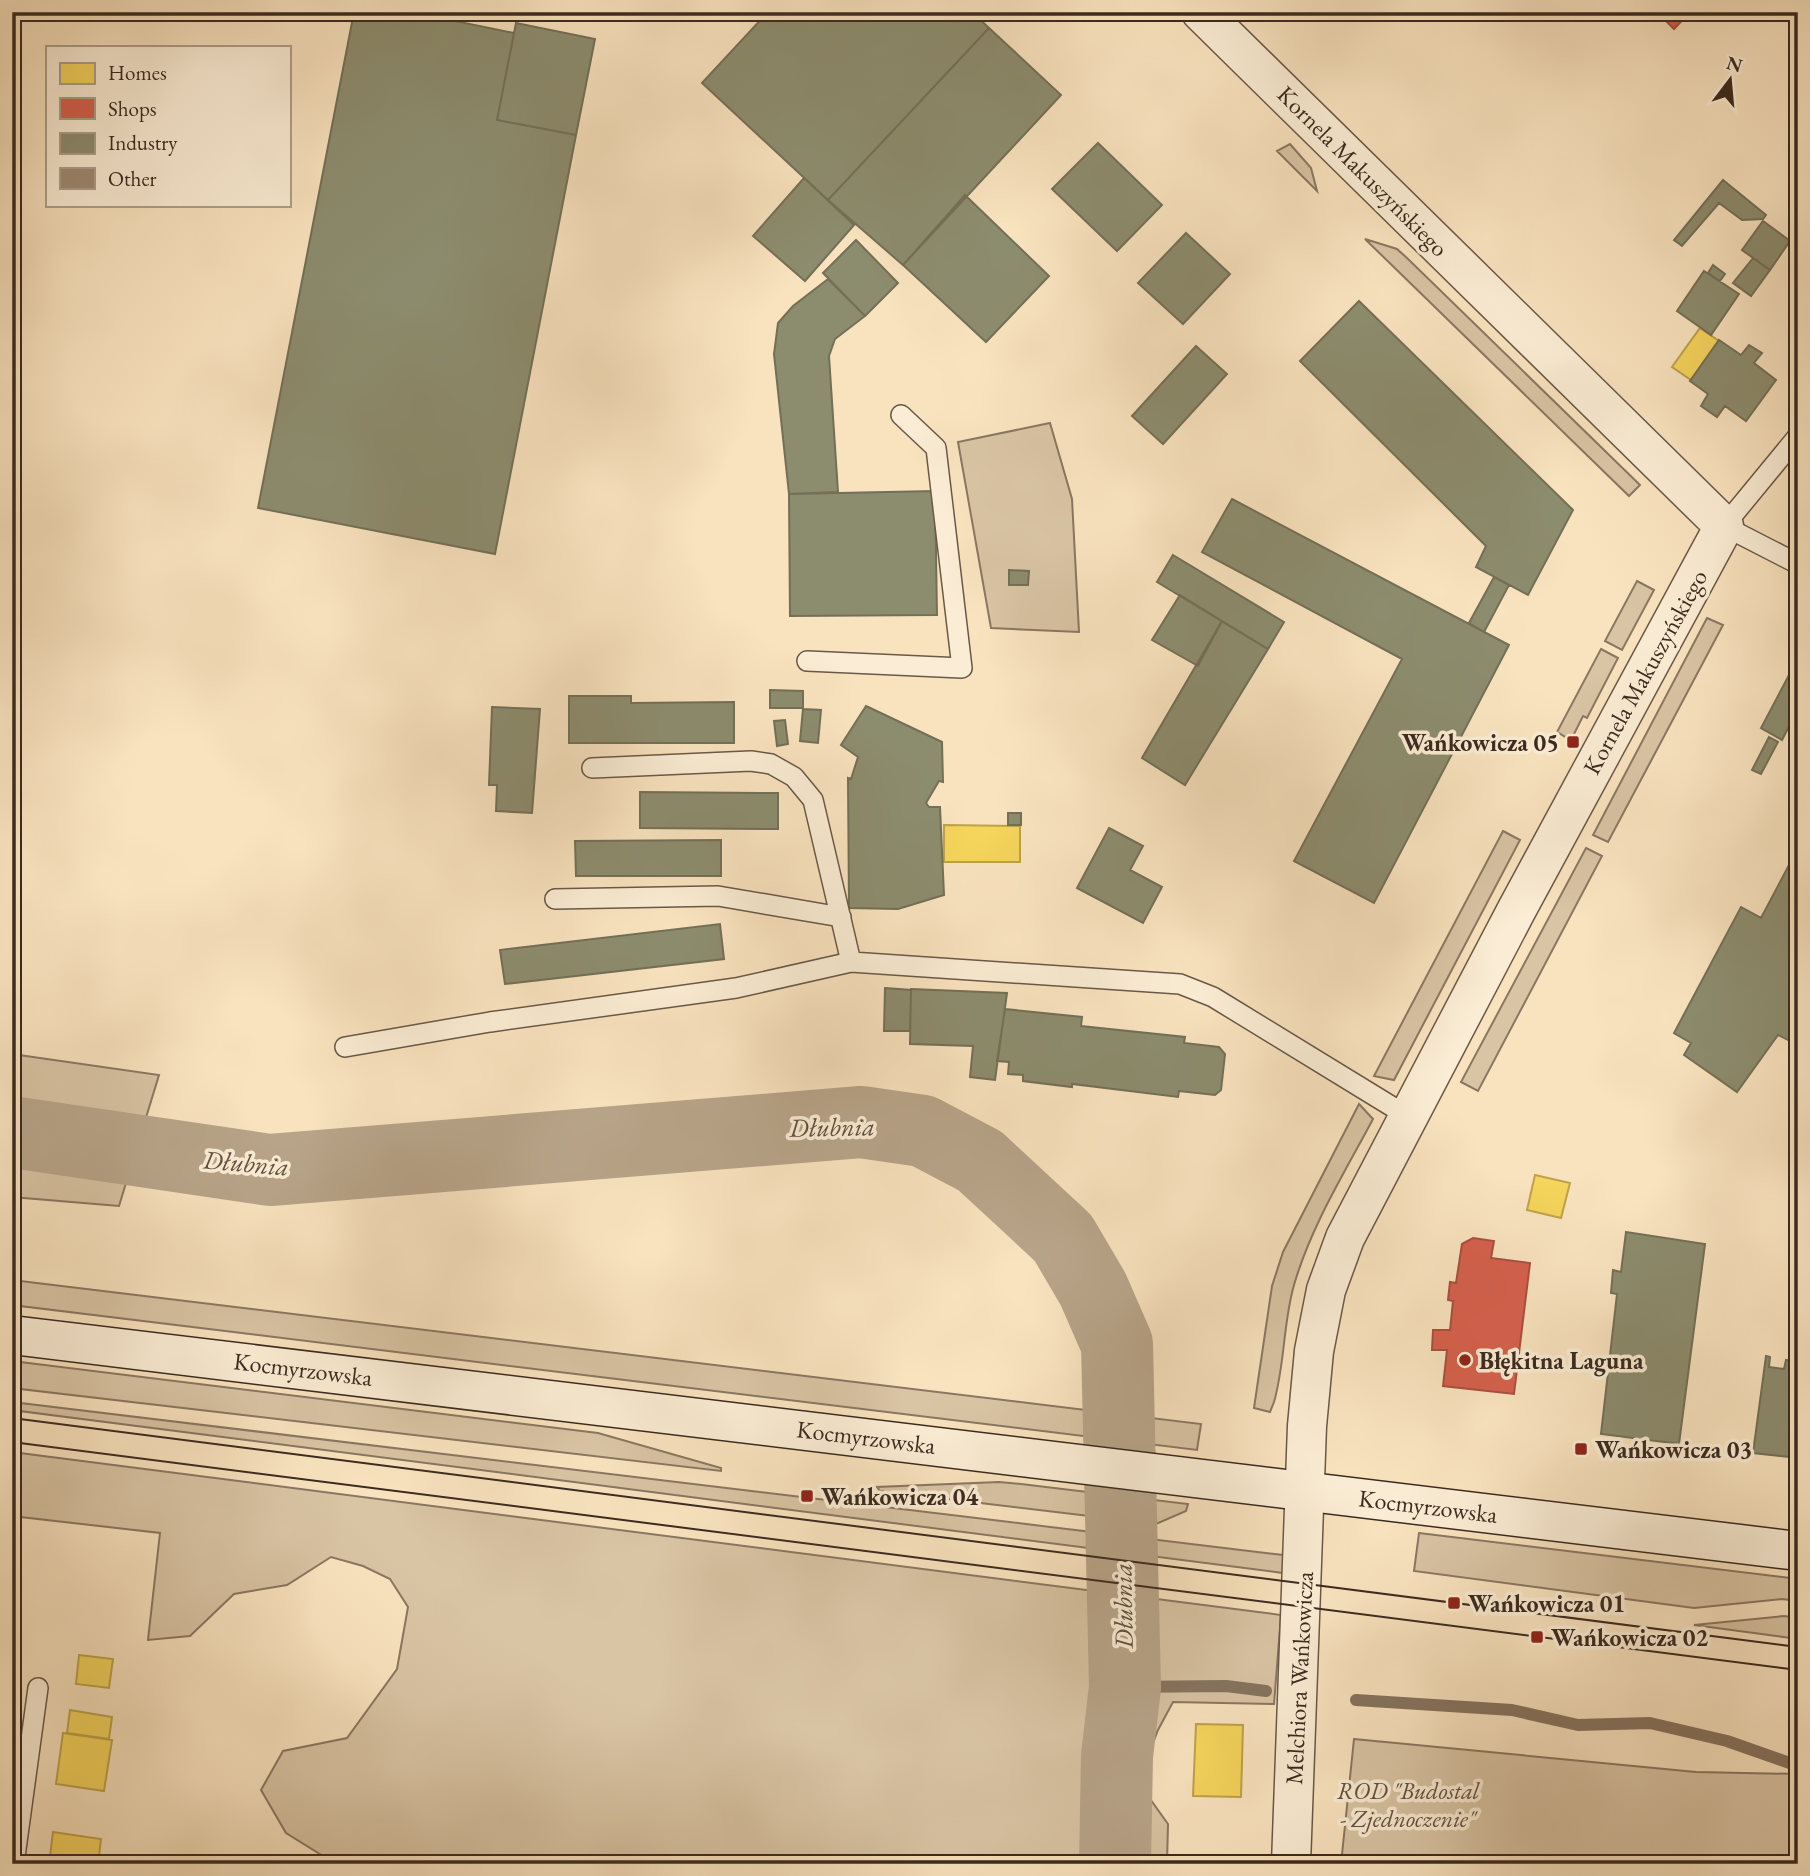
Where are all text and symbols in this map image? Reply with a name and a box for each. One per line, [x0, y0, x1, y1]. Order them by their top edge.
legend [46, 46, 290, 206]
north arrow [1694, 46, 1764, 116]
text: N [1724, 50, 1746, 78]
text: Homes [108, 59, 167, 86]
street label: Kornela Makuszyńskiego [1271, 79, 1455, 263]
text: Shops [108, 95, 157, 122]
text: Industry [108, 129, 178, 156]
text: Other [108, 165, 157, 192]
street label: Kornela Makuszyńskiego [1576, 564, 1714, 780]
place label: Wańkowicza 05 [1402, 727, 1559, 758]
marker: Wańkowicza 05 [1565, 734, 1581, 750]
water label: Dłubnia [788, 1109, 875, 1145]
water label: Dłubnia [201, 1142, 290, 1184]
street label: Kocmyrzowska [232, 1345, 375, 1393]
place label: Błękitna Laguna [1479, 1345, 1644, 1377]
marker: Błękitna Laguna [1457, 1352, 1473, 1368]
street label: Kocmyrzowska [795, 1413, 938, 1461]
place label: Wańkowicza 03 [1595, 1434, 1752, 1465]
marker: Wańkowicza 03 [1573, 1441, 1589, 1457]
place label: Wańkowicza 04 [821, 1481, 979, 1512]
street label: Kocmyrzowska [1357, 1482, 1500, 1530]
marker: Wańkowicza 04 [799, 1488, 815, 1504]
water label: Dłubnia [1105, 1563, 1141, 1650]
street label: Melchiora Wańkowicza [1278, 1570, 1320, 1785]
place label: Wańkowicza 01 [1468, 1588, 1625, 1619]
marker: Wańkowicza 01 [1446, 1595, 1462, 1611]
place label: Wańkowicza 02 [1551, 1622, 1709, 1653]
marker: Wańkowicza 02 [1529, 1629, 1545, 1645]
park label: ROD "Budostal - Zjednoczenie" [1337, 1775, 1480, 1834]

